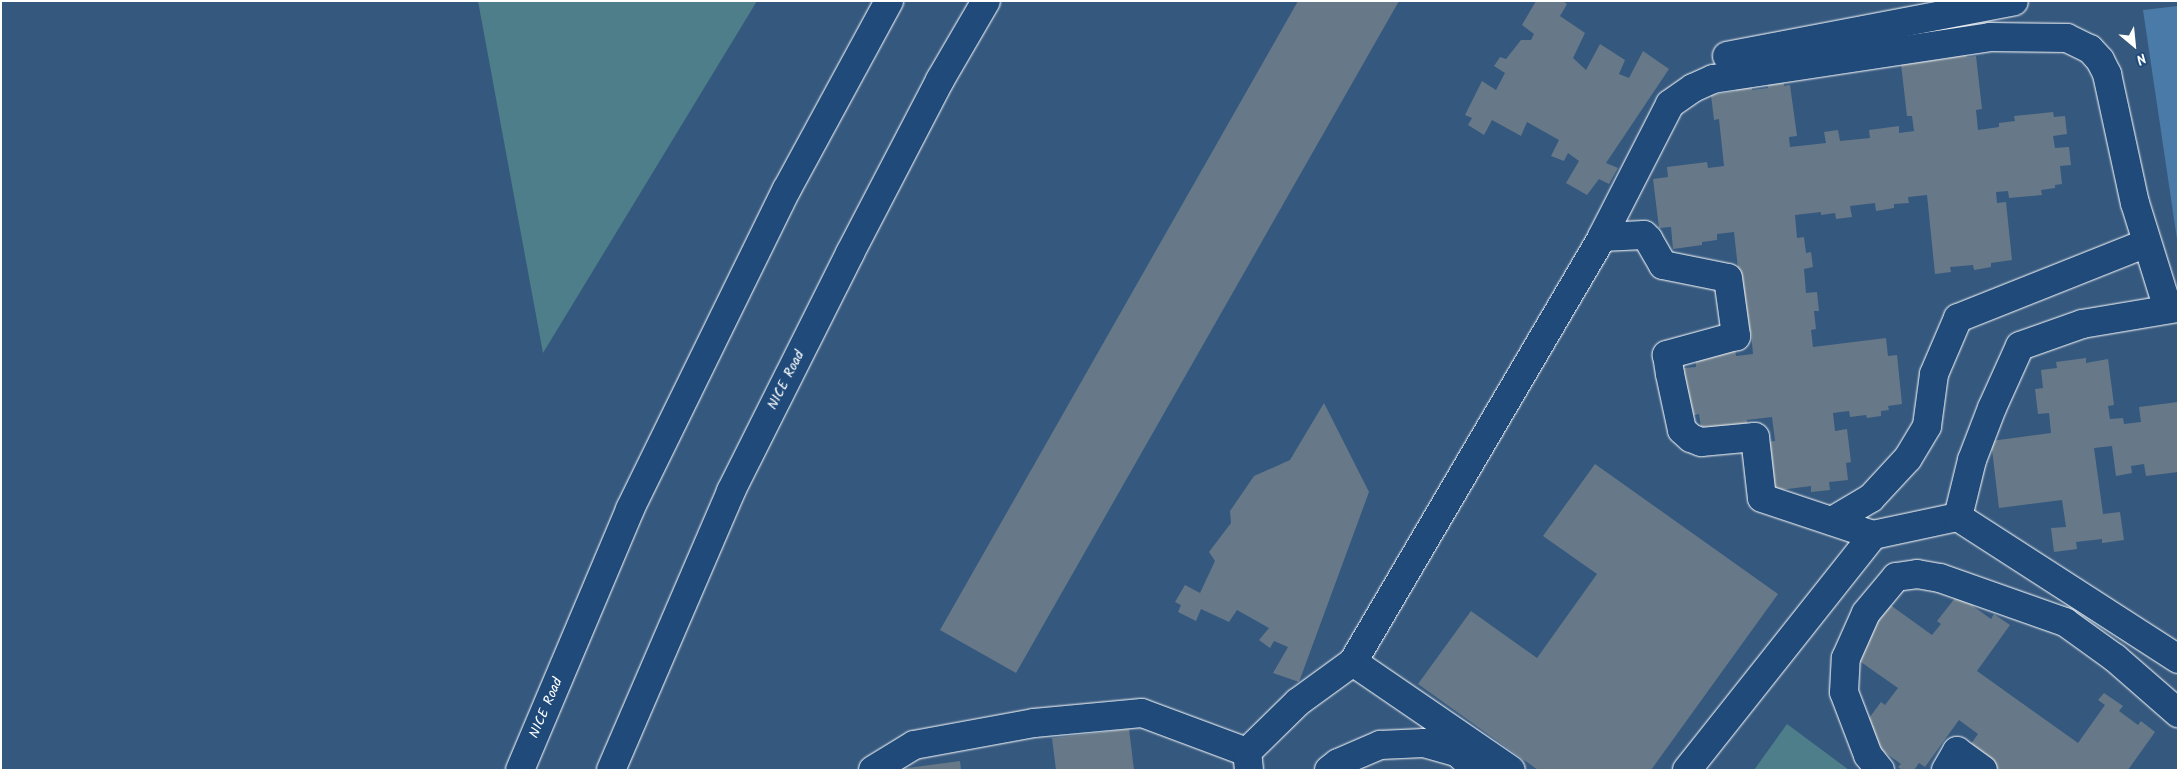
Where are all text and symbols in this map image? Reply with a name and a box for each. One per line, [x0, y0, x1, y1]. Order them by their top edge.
north arrow [2109, 20, 2159, 70]
text: N [2132, 46, 2150, 70]
street label: NICE Road [764, 348, 808, 412]
street label: NICE Road [526, 675, 566, 741]

